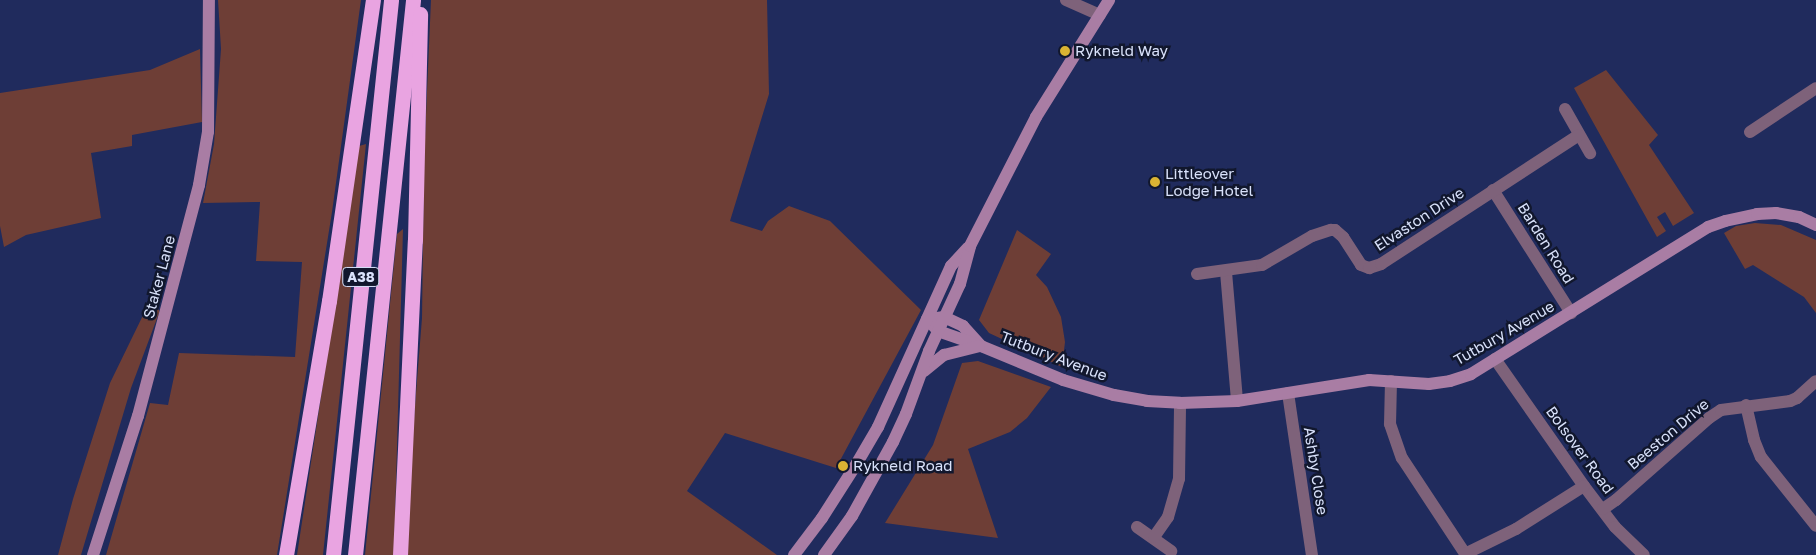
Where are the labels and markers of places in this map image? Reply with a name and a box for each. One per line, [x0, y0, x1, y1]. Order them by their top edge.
place label: Rykneld Way [1075, 42, 1168, 60]
marker: Rykneld Way [1059, 45, 1071, 57]
place label: Littleover Lodge Hotel [1165, 164, 1253, 199]
marker: Littleover Lodge Hotel [1149, 176, 1161, 188]
place label: Rykneld Road [853, 457, 952, 475]
marker: Rykneld Road [837, 460, 849, 472]

